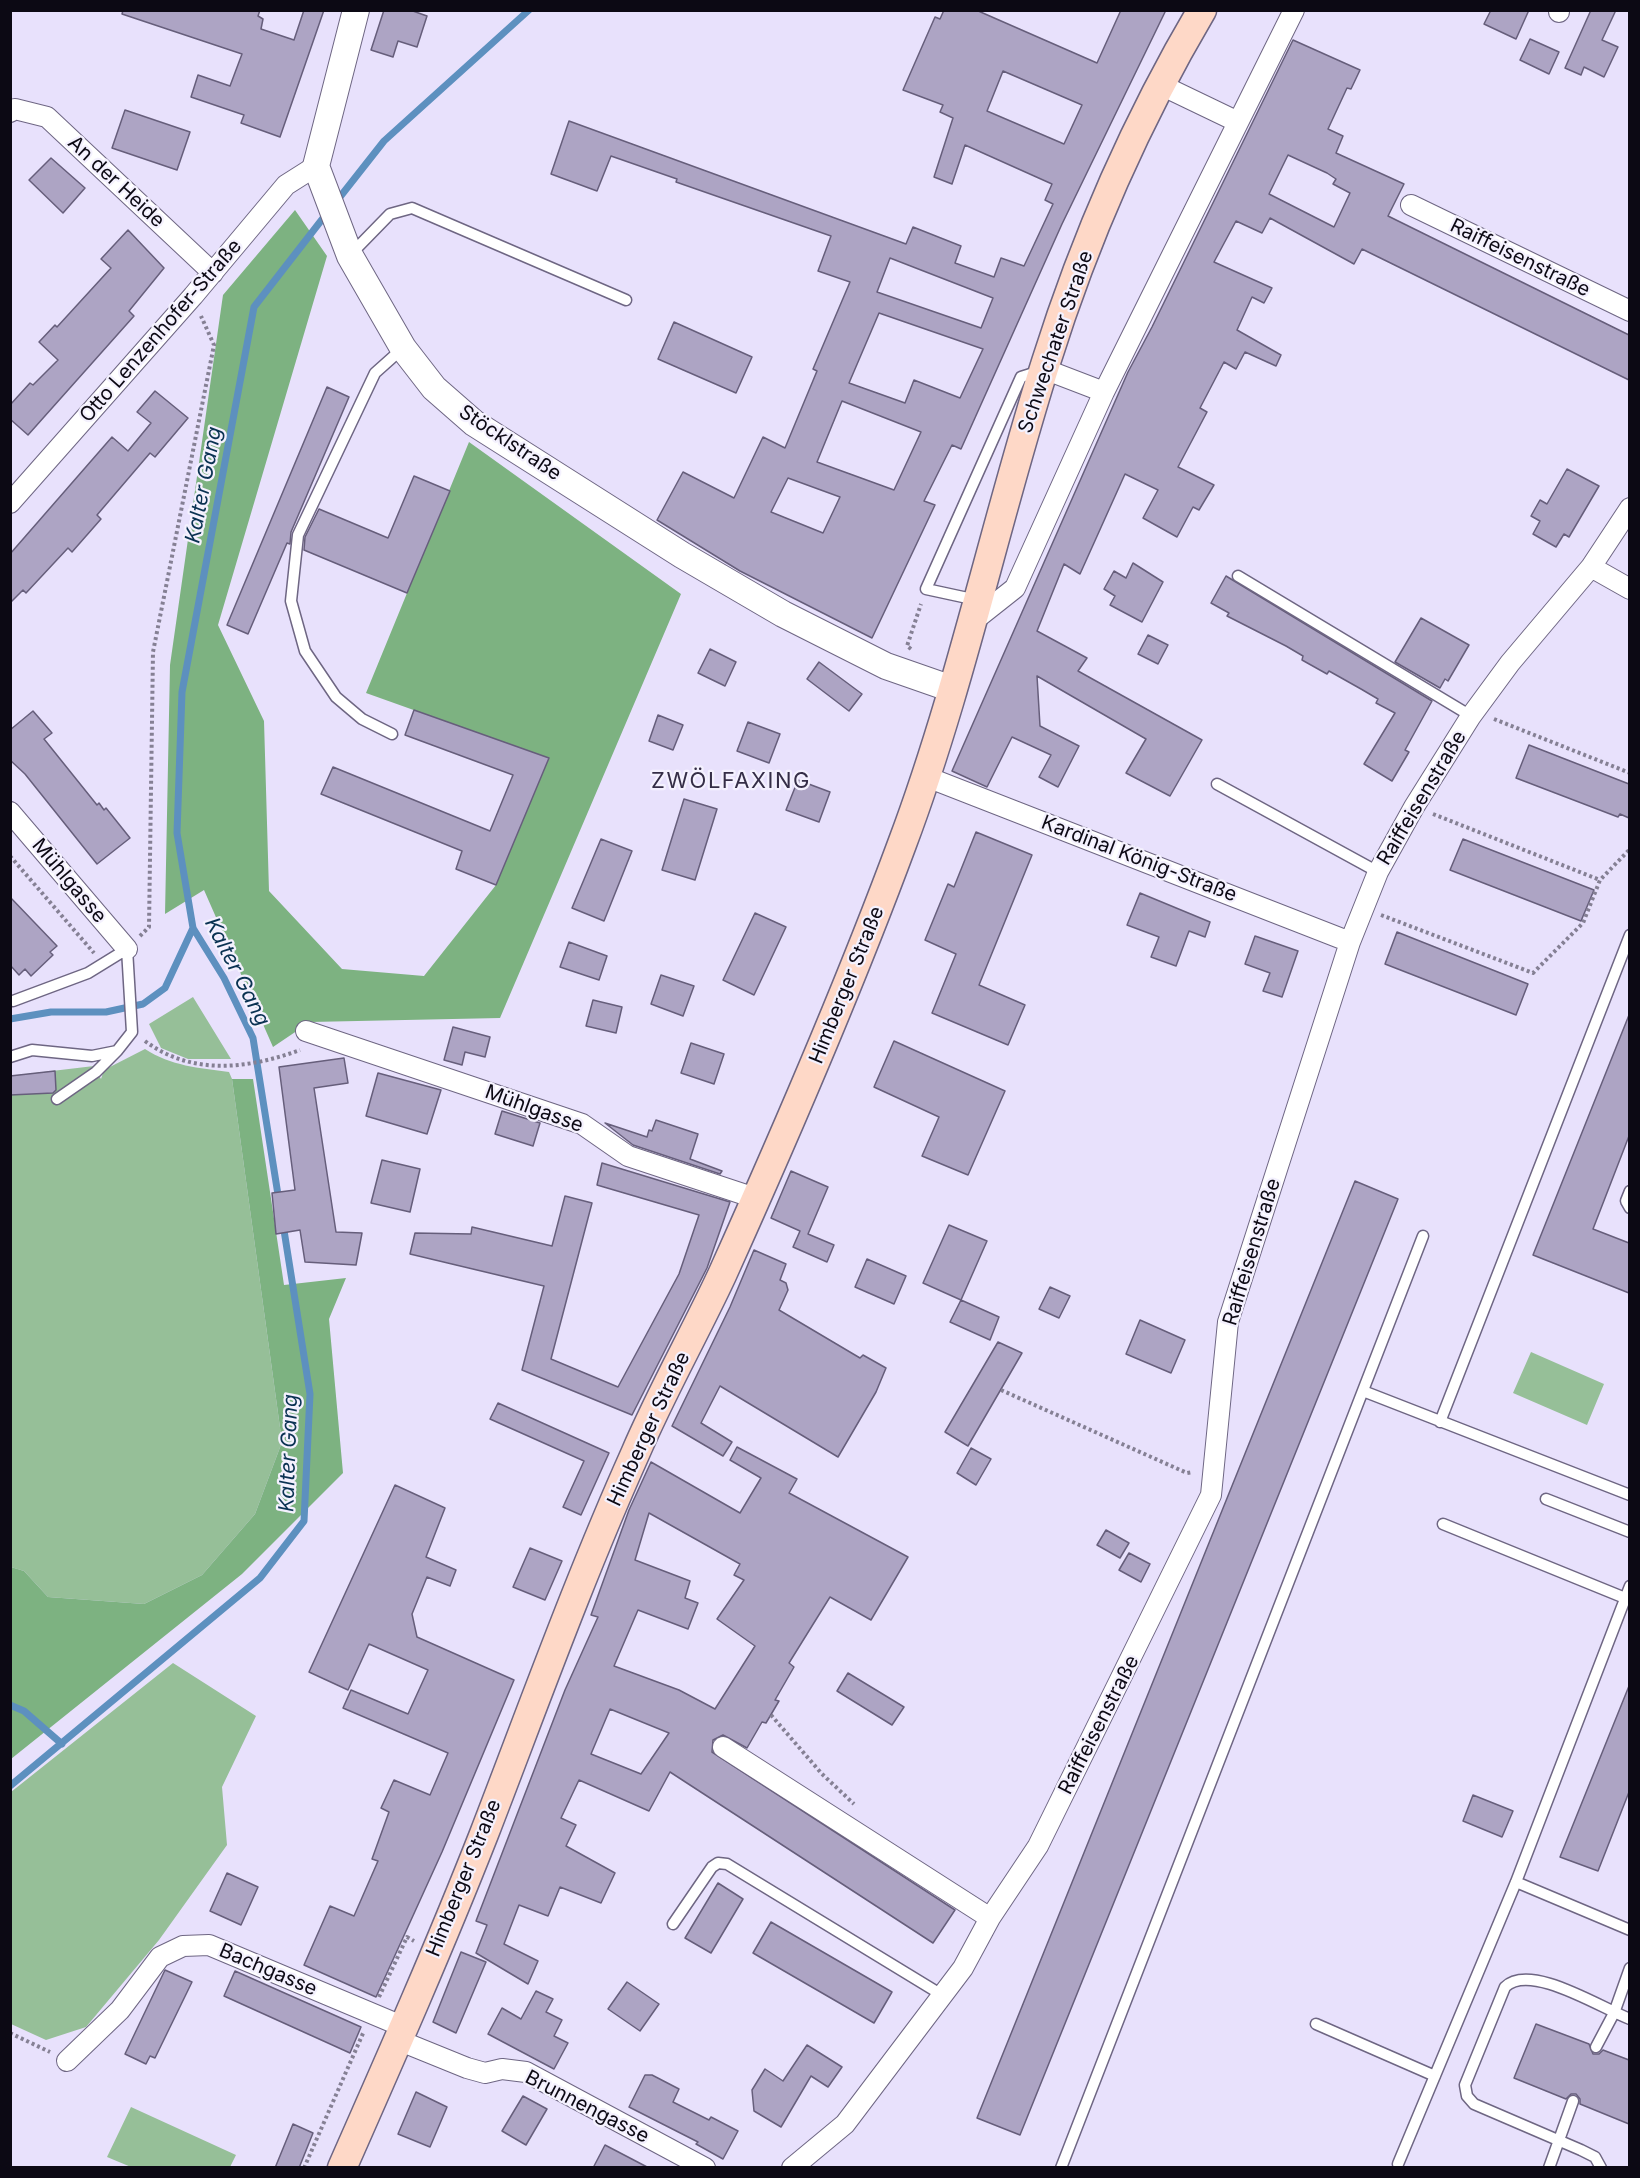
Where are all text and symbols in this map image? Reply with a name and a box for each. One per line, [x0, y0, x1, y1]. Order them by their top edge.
street label: An der Heide [63, 131, 169, 233]
street label: Raiffeisenstraße [1446, 214, 1594, 302]
street label: Otto Lenzenhofer-Straße [75, 235, 247, 427]
street label: Schwechater Straße [1013, 248, 1099, 436]
street label: Stöcklstraße [454, 400, 566, 486]
water label: Kalter Gang [180, 425, 228, 545]
street label: Raiffeisenstraße [1372, 726, 1472, 870]
district label: ZWÖLFAXING [651, 768, 811, 794]
street label: Kardinal König-Straße [1038, 811, 1240, 907]
street label: Mühlgasse [27, 834, 111, 928]
street label: Himberger Straße [804, 903, 890, 1067]
water label: Kalter Gang [199, 914, 275, 1030]
street label: Mühlgasse [482, 1080, 586, 1138]
street label: Raiffeisenstraße [1218, 1175, 1286, 1329]
street label: Himberger Straße [603, 1348, 695, 1510]
water label: Kalter Gang [274, 1394, 304, 1512]
street label: Raiffeisenstraße [1054, 1652, 1144, 1798]
street label: Himberger Straße [421, 1796, 507, 1960]
street label: Bachgasse [216, 1939, 320, 2001]
street label: Brunnengasse [521, 2065, 653, 2149]

